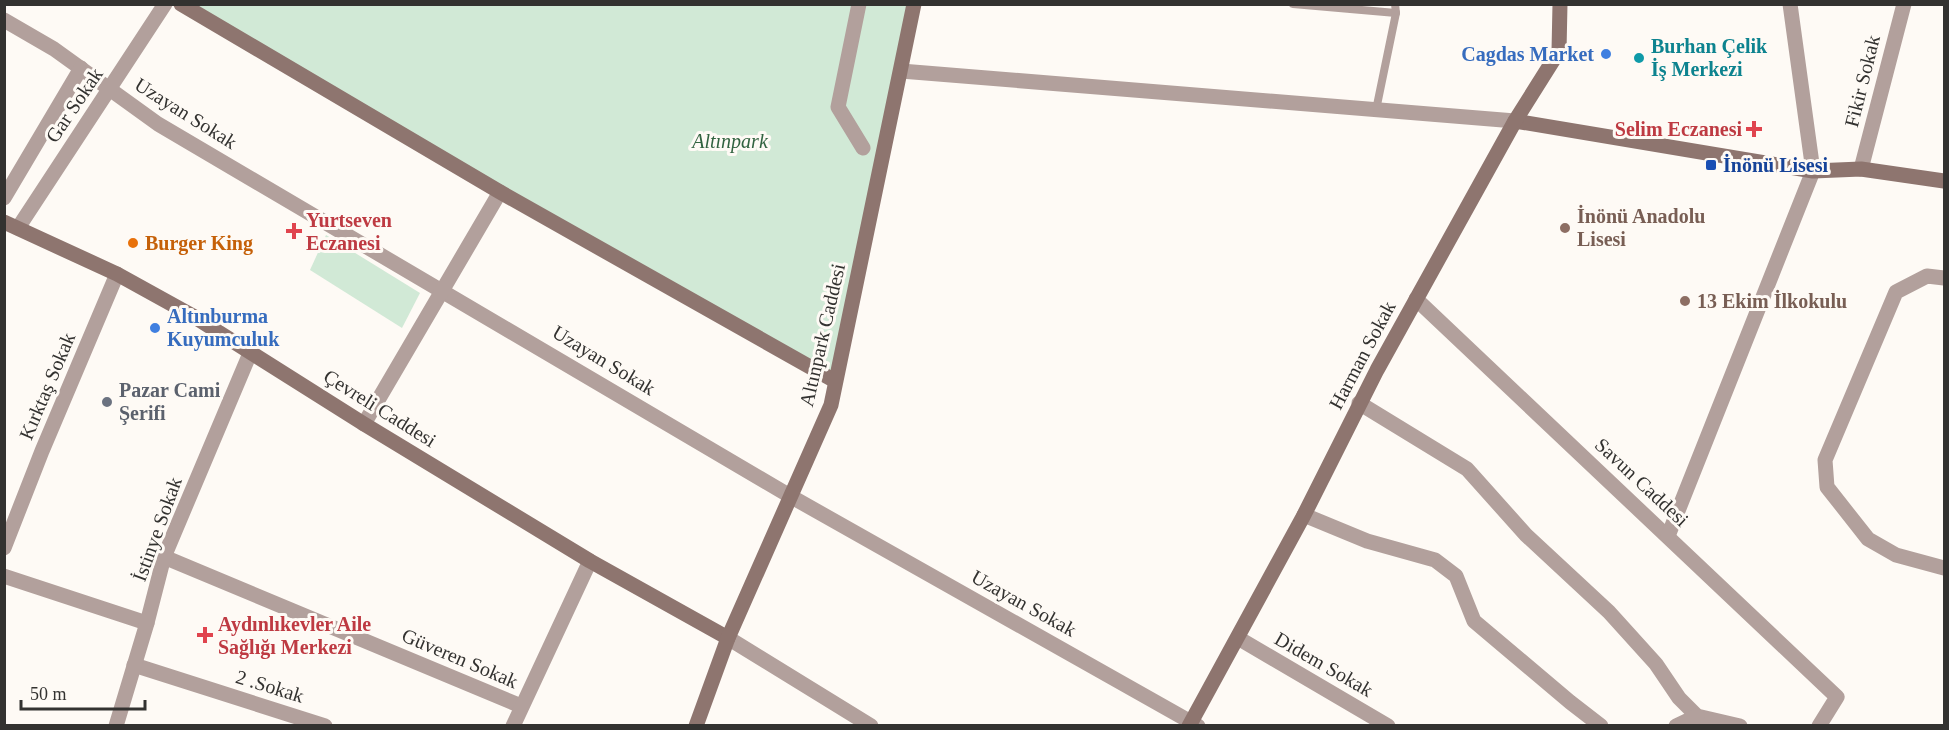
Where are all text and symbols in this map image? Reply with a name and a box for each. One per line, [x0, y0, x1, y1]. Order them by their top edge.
street label: Fikir Sokak [1840, 33, 1884, 129]
place label: Burhan Çelik İş Merkezi [1651, 35, 1768, 81]
place label: Cagdas Market [1461, 43, 1594, 66]
marker: Cagdas Market [1599, 47, 1613, 61]
marker: Burhan Çelik İş Merkezi [1632, 51, 1646, 65]
street label: Gar Sokak [41, 64, 107, 146]
street label: Uzayan Sokak [130, 73, 241, 154]
place label: Selim Eczanesi [1615, 118, 1742, 140]
marker: Selim Eczanesi [1747, 122, 1761, 136]
park label: Altınpark [690, 130, 769, 153]
place label: İnönü Lisesi [1723, 153, 1828, 176]
marker: İnönü Lisesi [1704, 158, 1718, 172]
place label: İnönü Anadolu Lisesi [1577, 204, 1705, 250]
place label: Yurtseven Eczanesi [306, 209, 392, 254]
marker: İnönü Anadolu Lisesi [1558, 221, 1572, 235]
marker: Yurtseven Eczanesi [287, 224, 301, 238]
place label: Burger King [145, 232, 253, 255]
marker: Burger King [126, 236, 140, 250]
street label: Altınpark Caddesi [795, 261, 850, 409]
place label: 13 Ekim İlkokulu [1697, 289, 1847, 312]
marker: 13 Ekim İlkokulu [1678, 294, 1692, 308]
street label: Harman Sokak [1324, 297, 1400, 413]
place label: Altınburma Kuyumculuk [167, 305, 280, 351]
marker: Altınburma Kuyumculuk [148, 321, 162, 335]
street label: Uzayan Sokak [548, 321, 659, 400]
street label: Kırktaş Sokak [15, 329, 80, 443]
street label: Çevreli Caddesi [319, 365, 441, 452]
place label: Pazar Cami Şerifi [119, 379, 221, 425]
marker: Pazar Cami Şerifi [100, 395, 114, 409]
street label: Savun Caddesi [1591, 433, 1693, 531]
street label: İstinye Sokak [128, 474, 187, 585]
street label: Uzayan Sokak [967, 565, 1080, 642]
place label: Aydınlıkevler Aile Sağlığı Merkezi [218, 613, 371, 659]
street label: Güveren Sokak [399, 624, 521, 692]
marker: Aydınlıkevler Aile Sağlığı Merkezi [196, 626, 214, 644]
street label: Didem Sokak [1271, 627, 1377, 701]
street label: 2 .Sokak [233, 665, 307, 707]
scale bar [21, 673, 146, 711]
text: 50 m [30, 684, 67, 704]

